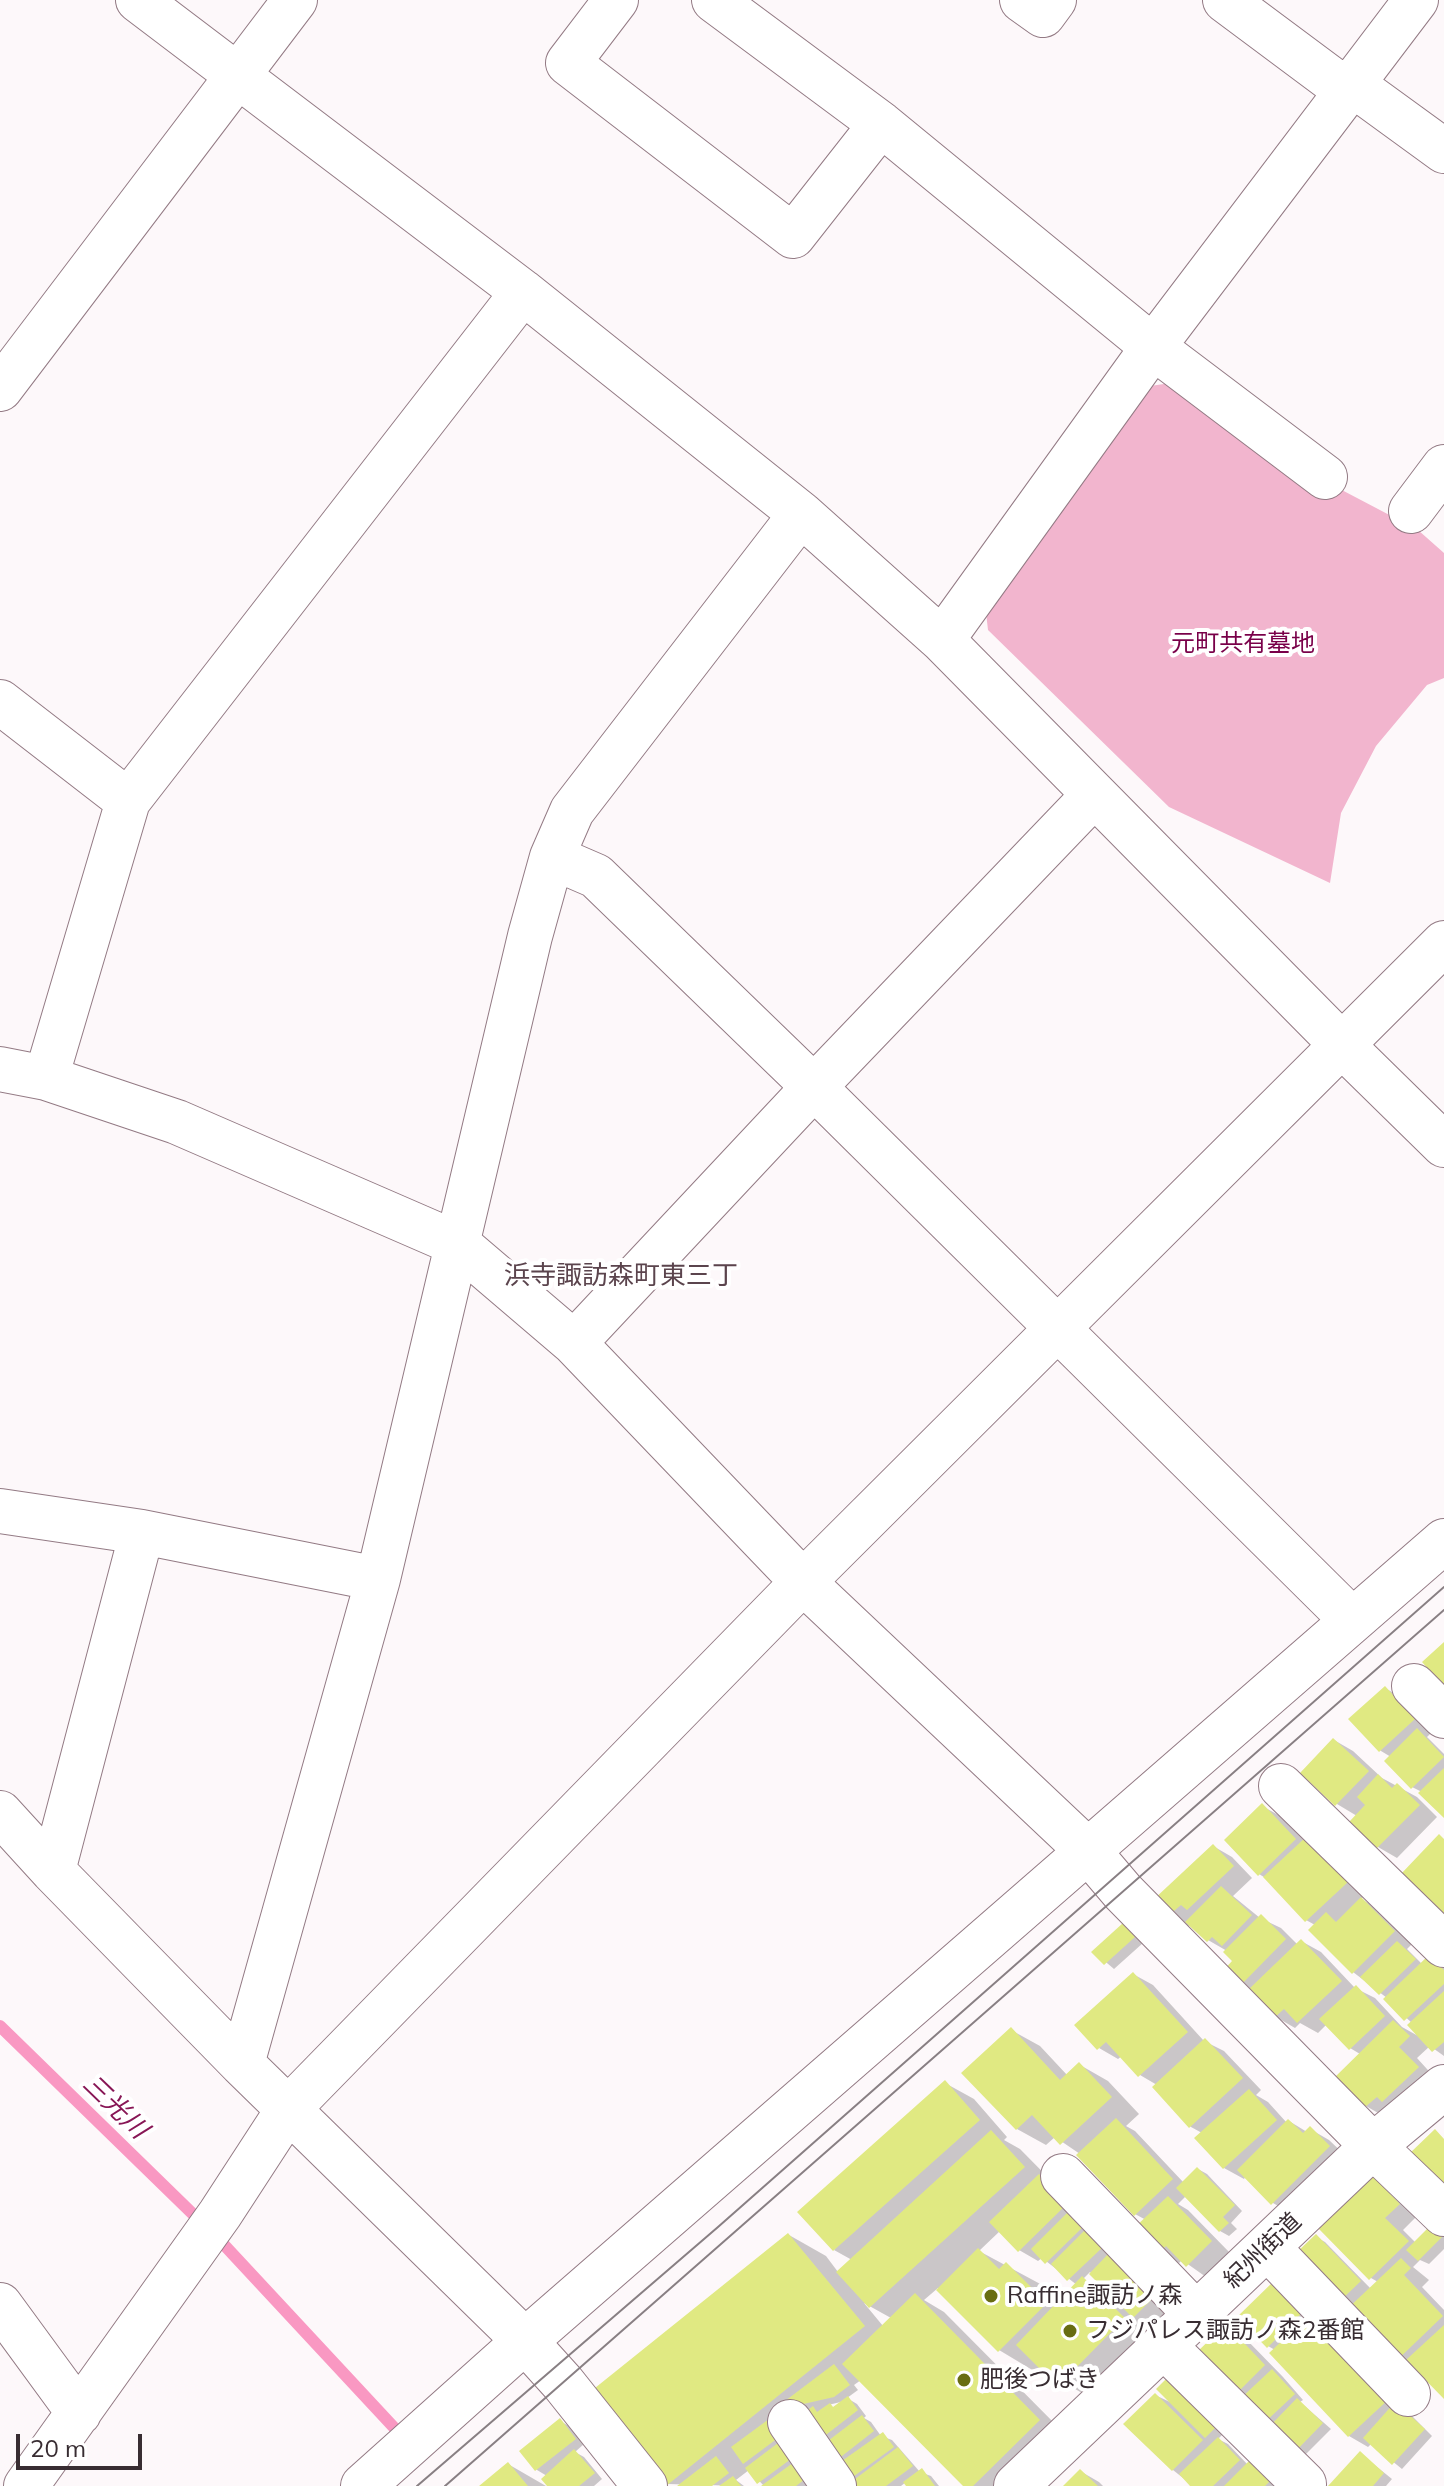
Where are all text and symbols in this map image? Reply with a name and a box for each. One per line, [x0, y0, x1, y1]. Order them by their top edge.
park label: 元町共有墓地 [1171, 630, 1315, 658]
district label: 浜寺諏訪森町東三丁 [504, 1260, 738, 1292]
water label: 三光川 [76, 2069, 154, 2145]
street label: 紀州街道 [1218, 2207, 1308, 2295]
place label: Raffine諏訪ノ森 [1007, 2282, 1183, 2310]
marker: Raffine諏訪ノ森 [982, 2287, 1000, 2305]
place label: フジパレス諏訪ノ森2番館 [1086, 2317, 1364, 2345]
marker: フジパレス諏訪ノ森2番館 [1061, 2322, 1079, 2340]
place label: 肥後つばき [980, 2366, 1100, 2394]
marker: 肥後つばき [955, 2371, 973, 2389]
scale bar [20, 2418, 146, 2468]
text: 20 m [30, 2433, 86, 2463]

